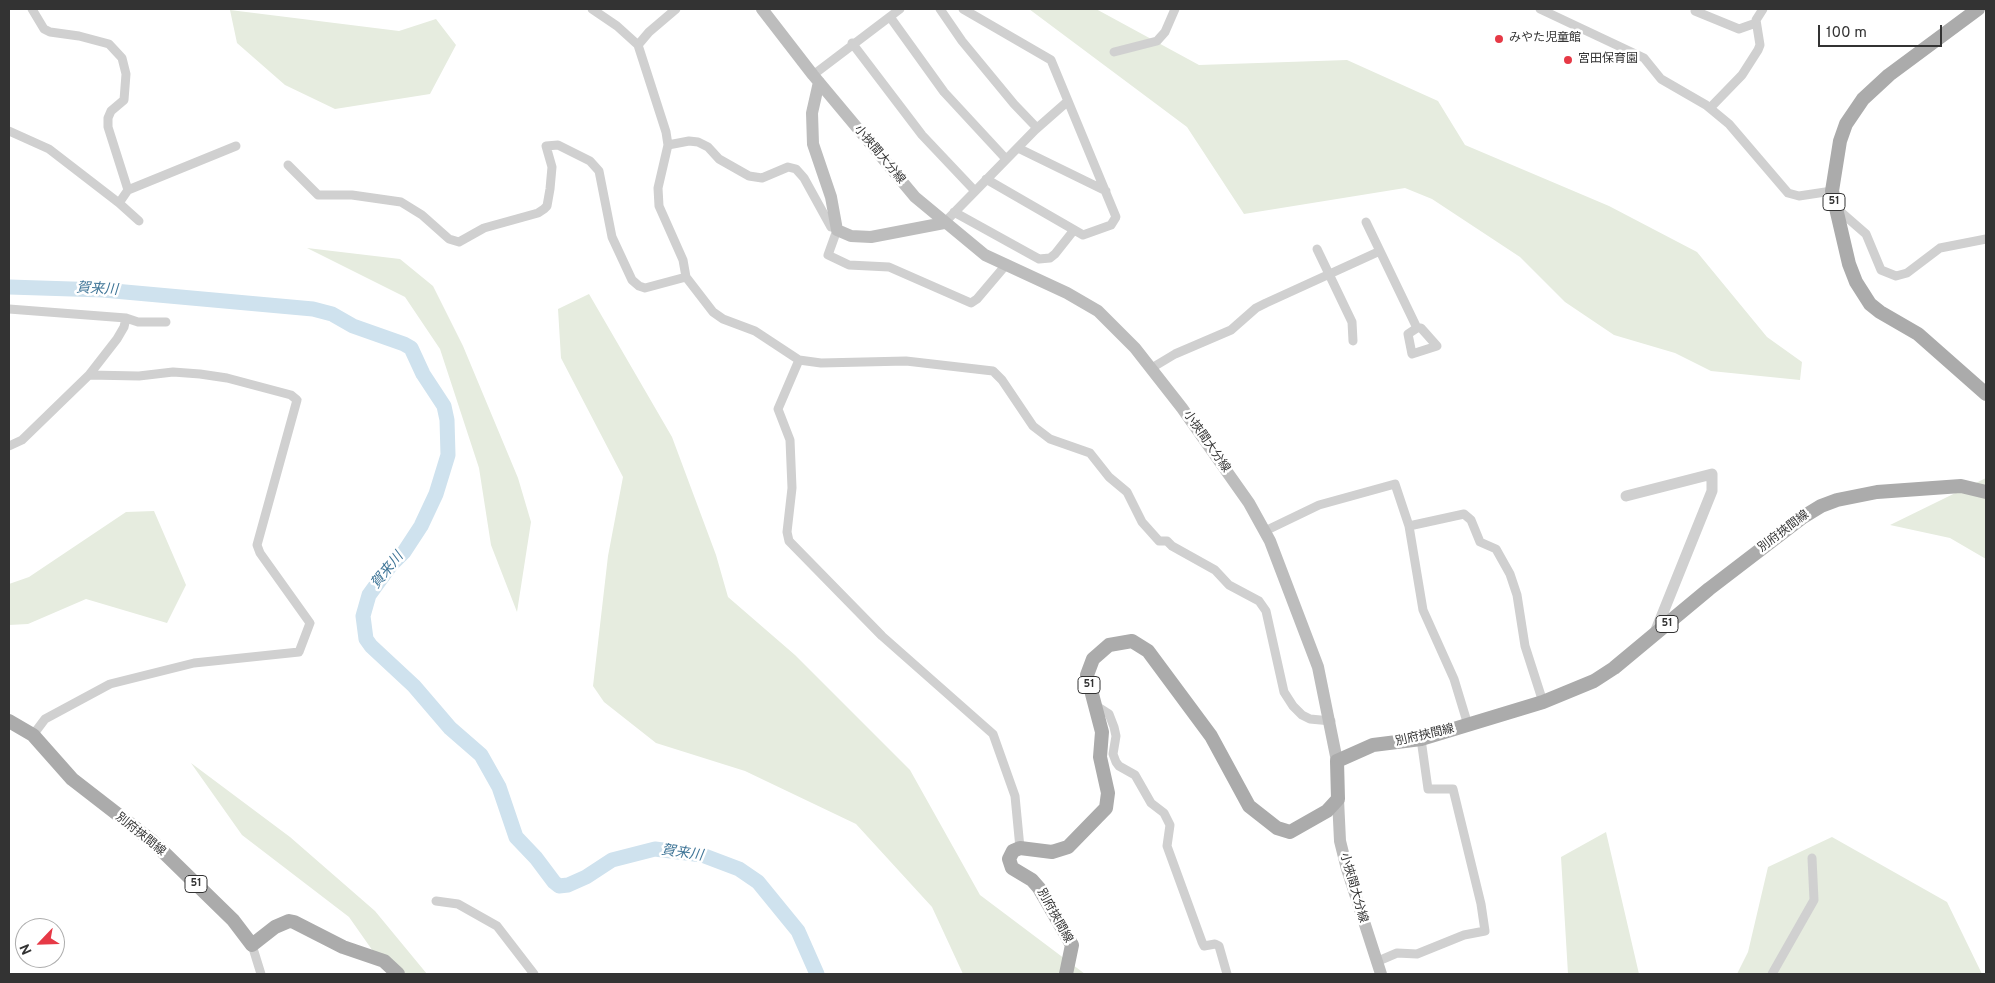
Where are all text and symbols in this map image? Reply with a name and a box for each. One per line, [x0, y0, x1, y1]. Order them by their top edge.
scale bar [1820, 15, 1944, 47]
text: 100 m [1826, 24, 1867, 43]
place label: みやた児童館 [1509, 32, 1581, 46]
marker: みやた児童館 [1493, 33, 1505, 45]
place label: 宮田保育園 [1578, 53, 1638, 67]
marker: 宮田保育園 [1562, 54, 1574, 66]
street label: 小挾間大分線 [850, 123, 908, 187]
road number: 51 [1823, 193, 1845, 210]
water label: 賀来川 [76, 281, 118, 299]
street label: 小挾間大分線 [1179, 408, 1233, 476]
street label: 別府挾間線 [1756, 508, 1812, 556]
water label: 賀来川 [368, 549, 408, 593]
road number: 51 [1656, 616, 1678, 632]
road number: 51 [1078, 676, 1100, 694]
street label: 別府挾間線 [1394, 722, 1456, 750]
street label: 別府挾間線 [112, 811, 168, 859]
water label: 賀来川 [660, 843, 704, 865]
street label: 小挾間大分線 [1336, 851, 1370, 925]
road number: 51 [185, 876, 207, 892]
street label: 別府挾間線 [1033, 886, 1075, 946]
north arrow [15, 918, 65, 968]
text: N [17, 941, 37, 957]

